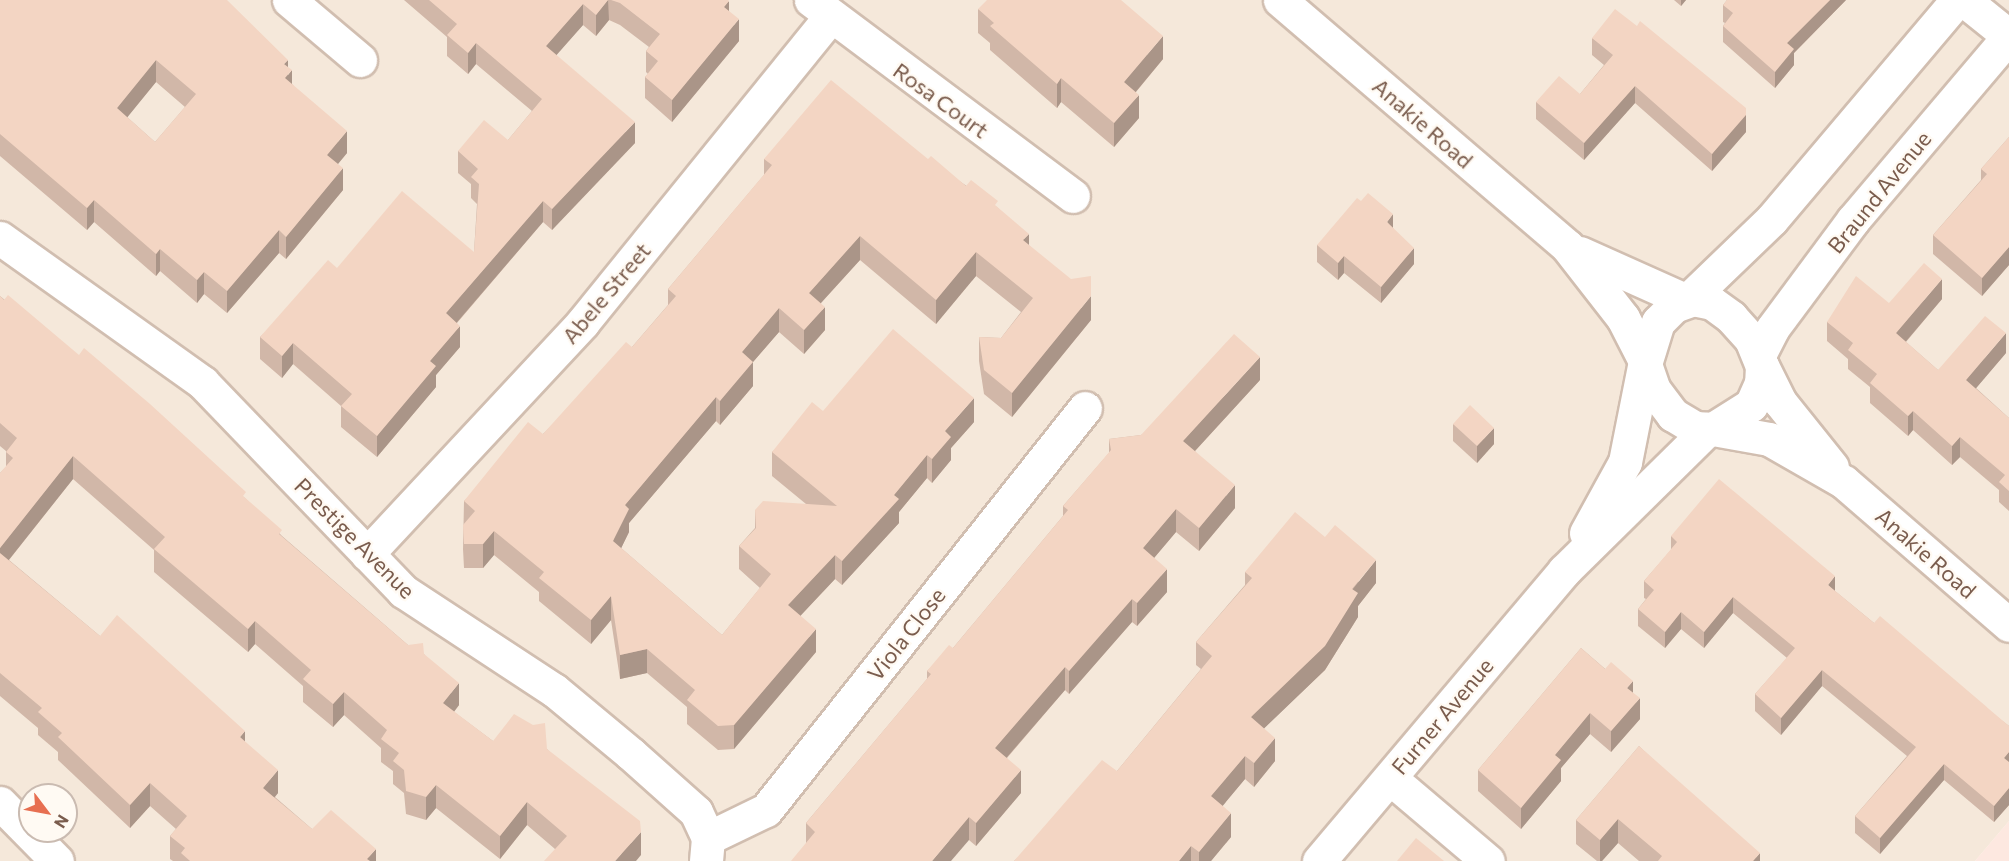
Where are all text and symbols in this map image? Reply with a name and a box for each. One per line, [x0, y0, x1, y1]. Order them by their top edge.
street label: Rosa Court [888, 57, 994, 143]
street label: Anakie Road [1368, 72, 1478, 174]
street label: Braund Avenue [1822, 126, 1936, 258]
street label: Abele Street [556, 237, 656, 349]
street label: Prestige Avenue [289, 472, 421, 604]
street label: Anakie Road [1871, 502, 1981, 604]
street label: Viola Close [862, 582, 950, 686]
street label: Furner Avenue [1386, 652, 1498, 780]
north arrow [18, 783, 78, 843]
text: N [51, 812, 73, 832]

